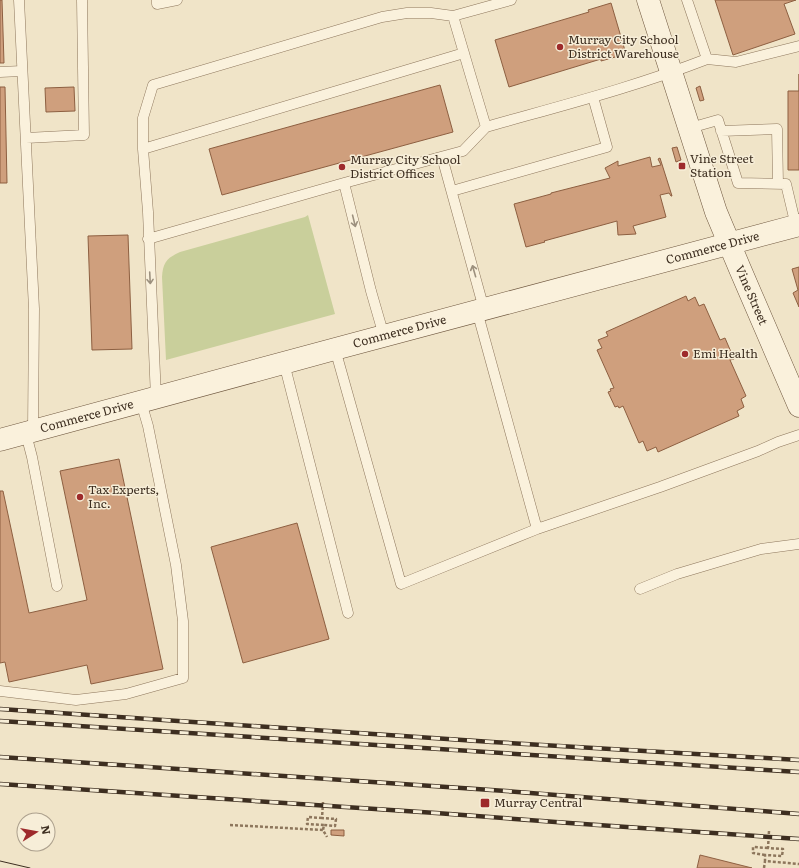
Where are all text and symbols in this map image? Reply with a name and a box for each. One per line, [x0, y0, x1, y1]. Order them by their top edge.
place label: Murray City School District Warehouse [568, 30, 679, 62]
marker: Murray City School District Warehouse [555, 42, 565, 52]
place label: Vine Street Station [690, 149, 754, 181]
place label: Murray City School District Offices [350, 150, 461, 182]
marker: Vine Street Station [677, 161, 687, 171]
marker: Murray City School District Offices [337, 162, 347, 172]
one-way arrow [351, 214, 358, 227]
street label: Commerce Drive [664, 226, 761, 268]
street label: Vine Street [731, 262, 773, 328]
one-way arrow [470, 265, 477, 278]
one-way arrow [147, 271, 154, 284]
street label: Commerce Drive [351, 310, 448, 352]
place label: Emi Health [693, 344, 758, 362]
marker: Emi Health [680, 349, 690, 359]
street label: Commerce Drive [38, 394, 135, 437]
place label: Tax Experts, Inc. [88, 480, 159, 512]
marker: Tax Experts, Inc. [75, 492, 85, 502]
place label: Murray Central [494, 793, 582, 811]
marker: Murray Central [479, 797, 491, 809]
north arrow [16, 812, 56, 852]
text: N [38, 824, 56, 836]

